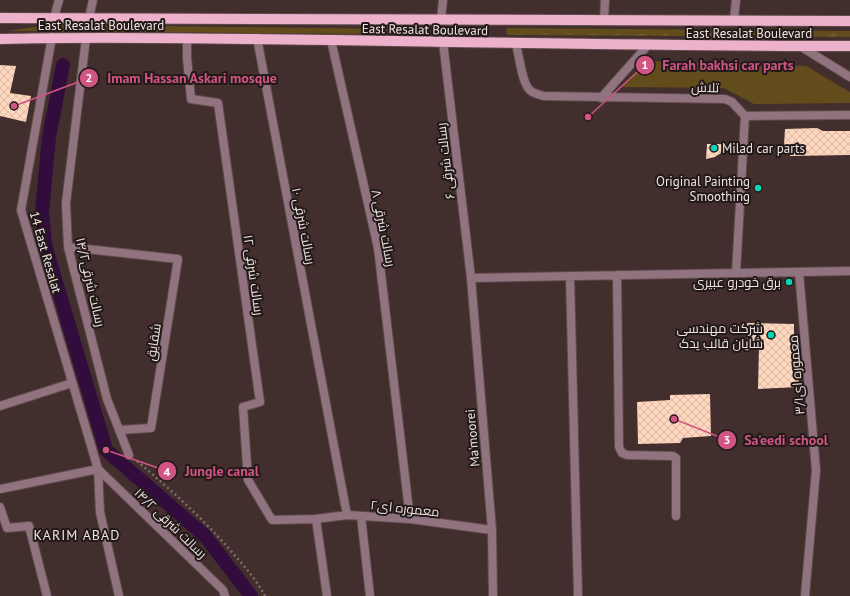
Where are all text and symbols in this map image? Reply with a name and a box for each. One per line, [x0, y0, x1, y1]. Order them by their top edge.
street label: East Resalat Boulevard [38, 17, 164, 34]
street label: East Resalat Boulevard [362, 20, 488, 39]
street label: East Resalat Boulevard [686, 25, 812, 42]
callout: Farah bakhsi car parts [635, 52, 802, 78]
text: Farah bakhsi car parts [662, 56, 794, 74]
text: 1 [642, 57, 648, 72]
callout: Imam Hassan Askari mosque [79, 65, 285, 91]
text: Imam Hassan Askari mosque [107, 69, 277, 87]
text: 2 [86, 70, 92, 85]
street label: تلاش [691, 79, 720, 96]
street label: رسالت شرقی ۶ [432, 122, 459, 200]
place label: Milad car parts [722, 140, 805, 157]
marker: Milad car parts [709, 143, 719, 153]
place label: Original Painting Smoothing [656, 173, 750, 205]
marker: Original Painting Smoothing [753, 183, 763, 193]
street label: رسالت شرقی ۱۰ [288, 186, 319, 266]
street label: رسالت شرقی ۸ [368, 188, 399, 268]
street label: 14 East Resalat [26, 209, 66, 296]
street label: رسالت شرقی ۱۲ [239, 234, 268, 316]
street label: رسالت شرقی۱۴/۲ [72, 236, 109, 328]
place label: برق خودرو عبیری [693, 274, 781, 291]
marker: برق خودرو عبیری [784, 277, 794, 287]
place label: شرکت مهندسی شایان قالب یدک [676, 320, 763, 352]
street label: شقایق [142, 322, 165, 362]
marker: شرکت مهندسی شایان قالب یدک [766, 330, 776, 340]
street label: معموره ای۳/۱ [785, 334, 808, 416]
street label: Ma'moorei [462, 408, 483, 467]
callout: Sa'eedi school [717, 427, 836, 453]
text: Sa'eedi school [744, 431, 829, 449]
text: 3 [724, 432, 730, 447]
callout: Jungle canal [157, 458, 267, 484]
text: Jungle canal [184, 462, 260, 480]
text: 4 [164, 464, 171, 479]
street label: رسالت شرقی ۱۴/۲ [131, 484, 211, 562]
street label: معموره ای۲ [370, 496, 440, 521]
district label: KARIM ABAD [34, 526, 120, 544]

